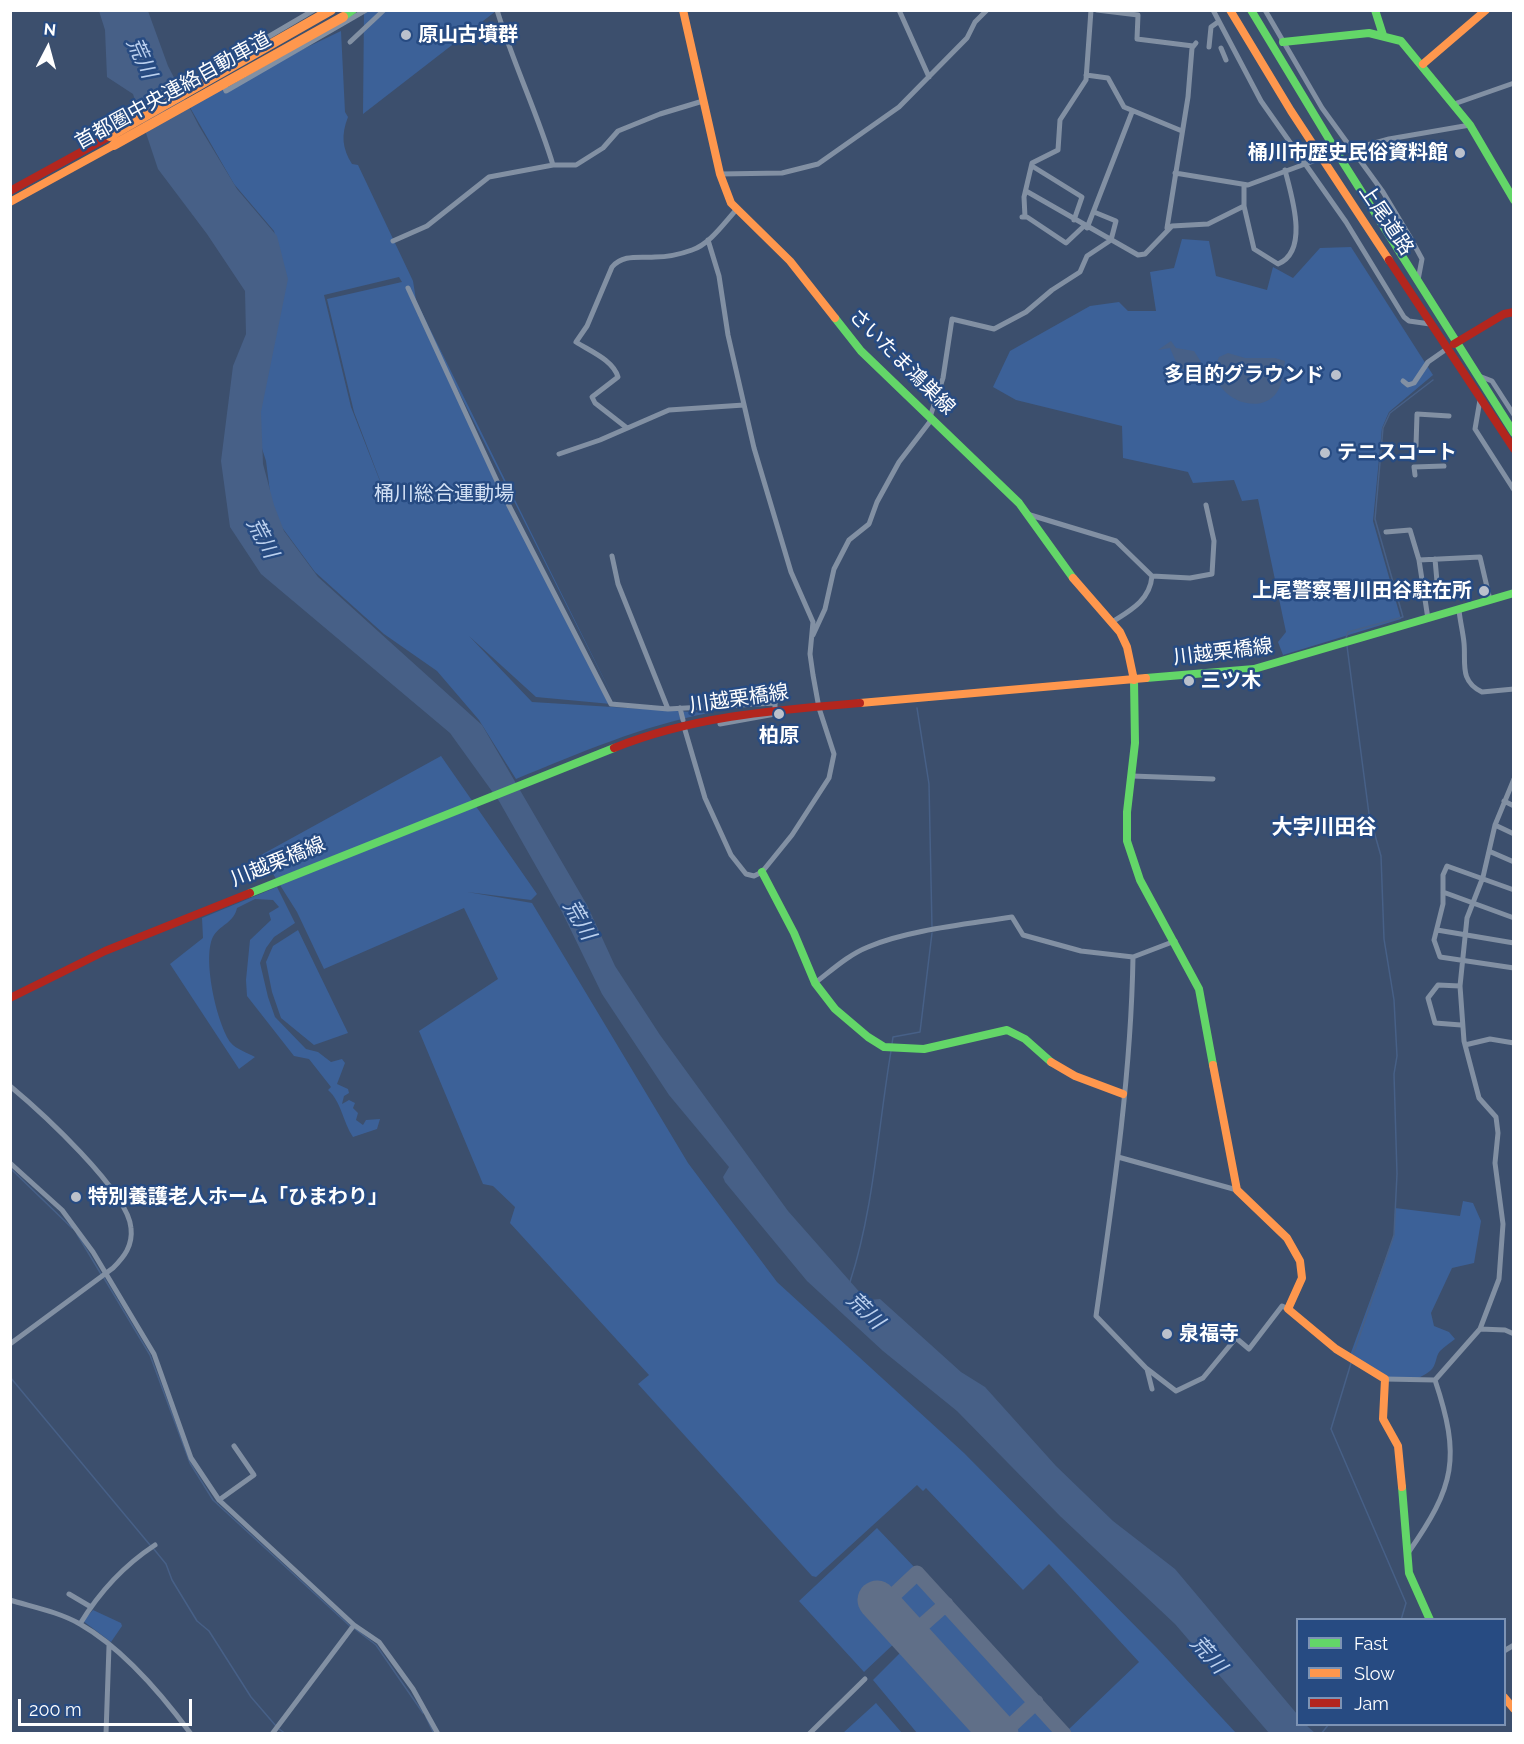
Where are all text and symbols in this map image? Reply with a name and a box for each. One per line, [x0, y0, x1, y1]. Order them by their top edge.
north arrow [18, 18, 78, 78]
text: N [43, 20, 57, 40]
place label: 原山古墳群 [418, 23, 518, 47]
street label: 首都圏中央連絡自動車道 [71, 27, 275, 155]
marker: 原山古墳群 [399, 28, 413, 42]
water label: 荒川 [121, 34, 161, 82]
place label: 桶川市歴史民俗資料館 [1248, 141, 1448, 165]
marker: 桶川市歴史民俗資料館 [1453, 146, 1467, 160]
street label: 上尾道路 [1354, 180, 1418, 260]
street label: さいたま鴻巣線 [844, 304, 960, 420]
place label: 多目的グラウンド [1164, 363, 1324, 387]
marker: 多目的グラウンド [1329, 368, 1343, 382]
place label: テニスコート [1337, 441, 1457, 465]
marker: テニスコート [1318, 446, 1332, 460]
park label: 桶川総合運動場 [374, 482, 514, 506]
water label: 荒川 [241, 514, 283, 562]
place label: 上尾警察署川田谷駐在所 [1252, 579, 1472, 603]
marker: 上尾警察署川田谷駐在所 [1477, 584, 1491, 598]
street label: 川越栗橋線 [1172, 634, 1274, 670]
place label: 三ツ木 [1201, 669, 1261, 693]
marker: 三ツ木 [1182, 674, 1196, 688]
street label: 川越栗橋線 [688, 680, 790, 718]
marker: 柏原 [772, 707, 786, 721]
place label: 柏原 [759, 724, 799, 748]
district label: 大字川田谷 [1272, 815, 1376, 841]
street label: 川越栗橋線 [227, 832, 329, 892]
water label: 荒川 [558, 896, 600, 944]
place label: 特別養護老人ホーム「ひまわり」 [88, 1185, 388, 1209]
marker: 特別養護老人ホーム「ひまわり」 [69, 1190, 83, 1204]
water label: 荒川 [841, 1287, 889, 1335]
place label: 泉福寺 [1179, 1322, 1239, 1346]
marker: 泉福寺 [1160, 1327, 1174, 1341]
legend [1296, 1618, 1506, 1726]
water label: 荒川 [1185, 1631, 1231, 1679]
text: Fast [1354, 1633, 1388, 1654]
text: Slow [1354, 1663, 1395, 1684]
scale bar [21, 1687, 195, 1725]
text: Jam [1354, 1693, 1389, 1714]
text: 200 m [29, 1699, 82, 1720]

